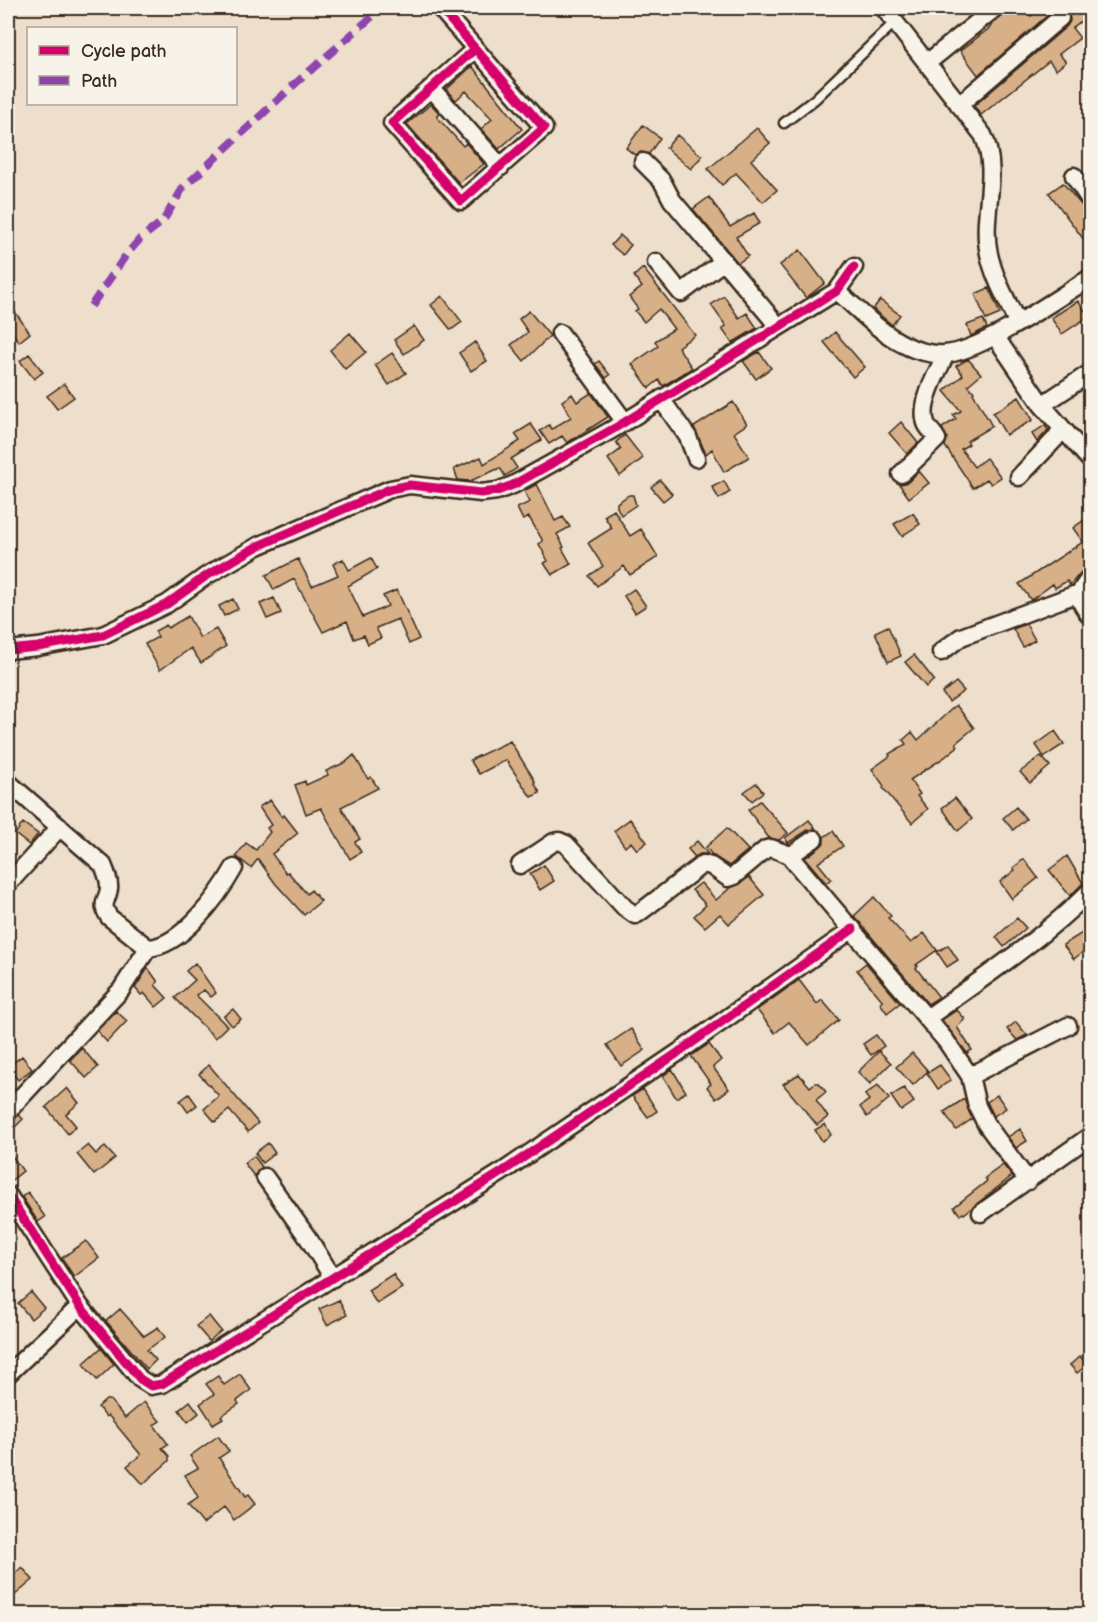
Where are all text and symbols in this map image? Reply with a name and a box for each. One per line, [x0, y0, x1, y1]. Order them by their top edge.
legend [27, 27, 237, 105]
text: Cycle path [81, 41, 167, 62]
text: Path [81, 71, 117, 92]

